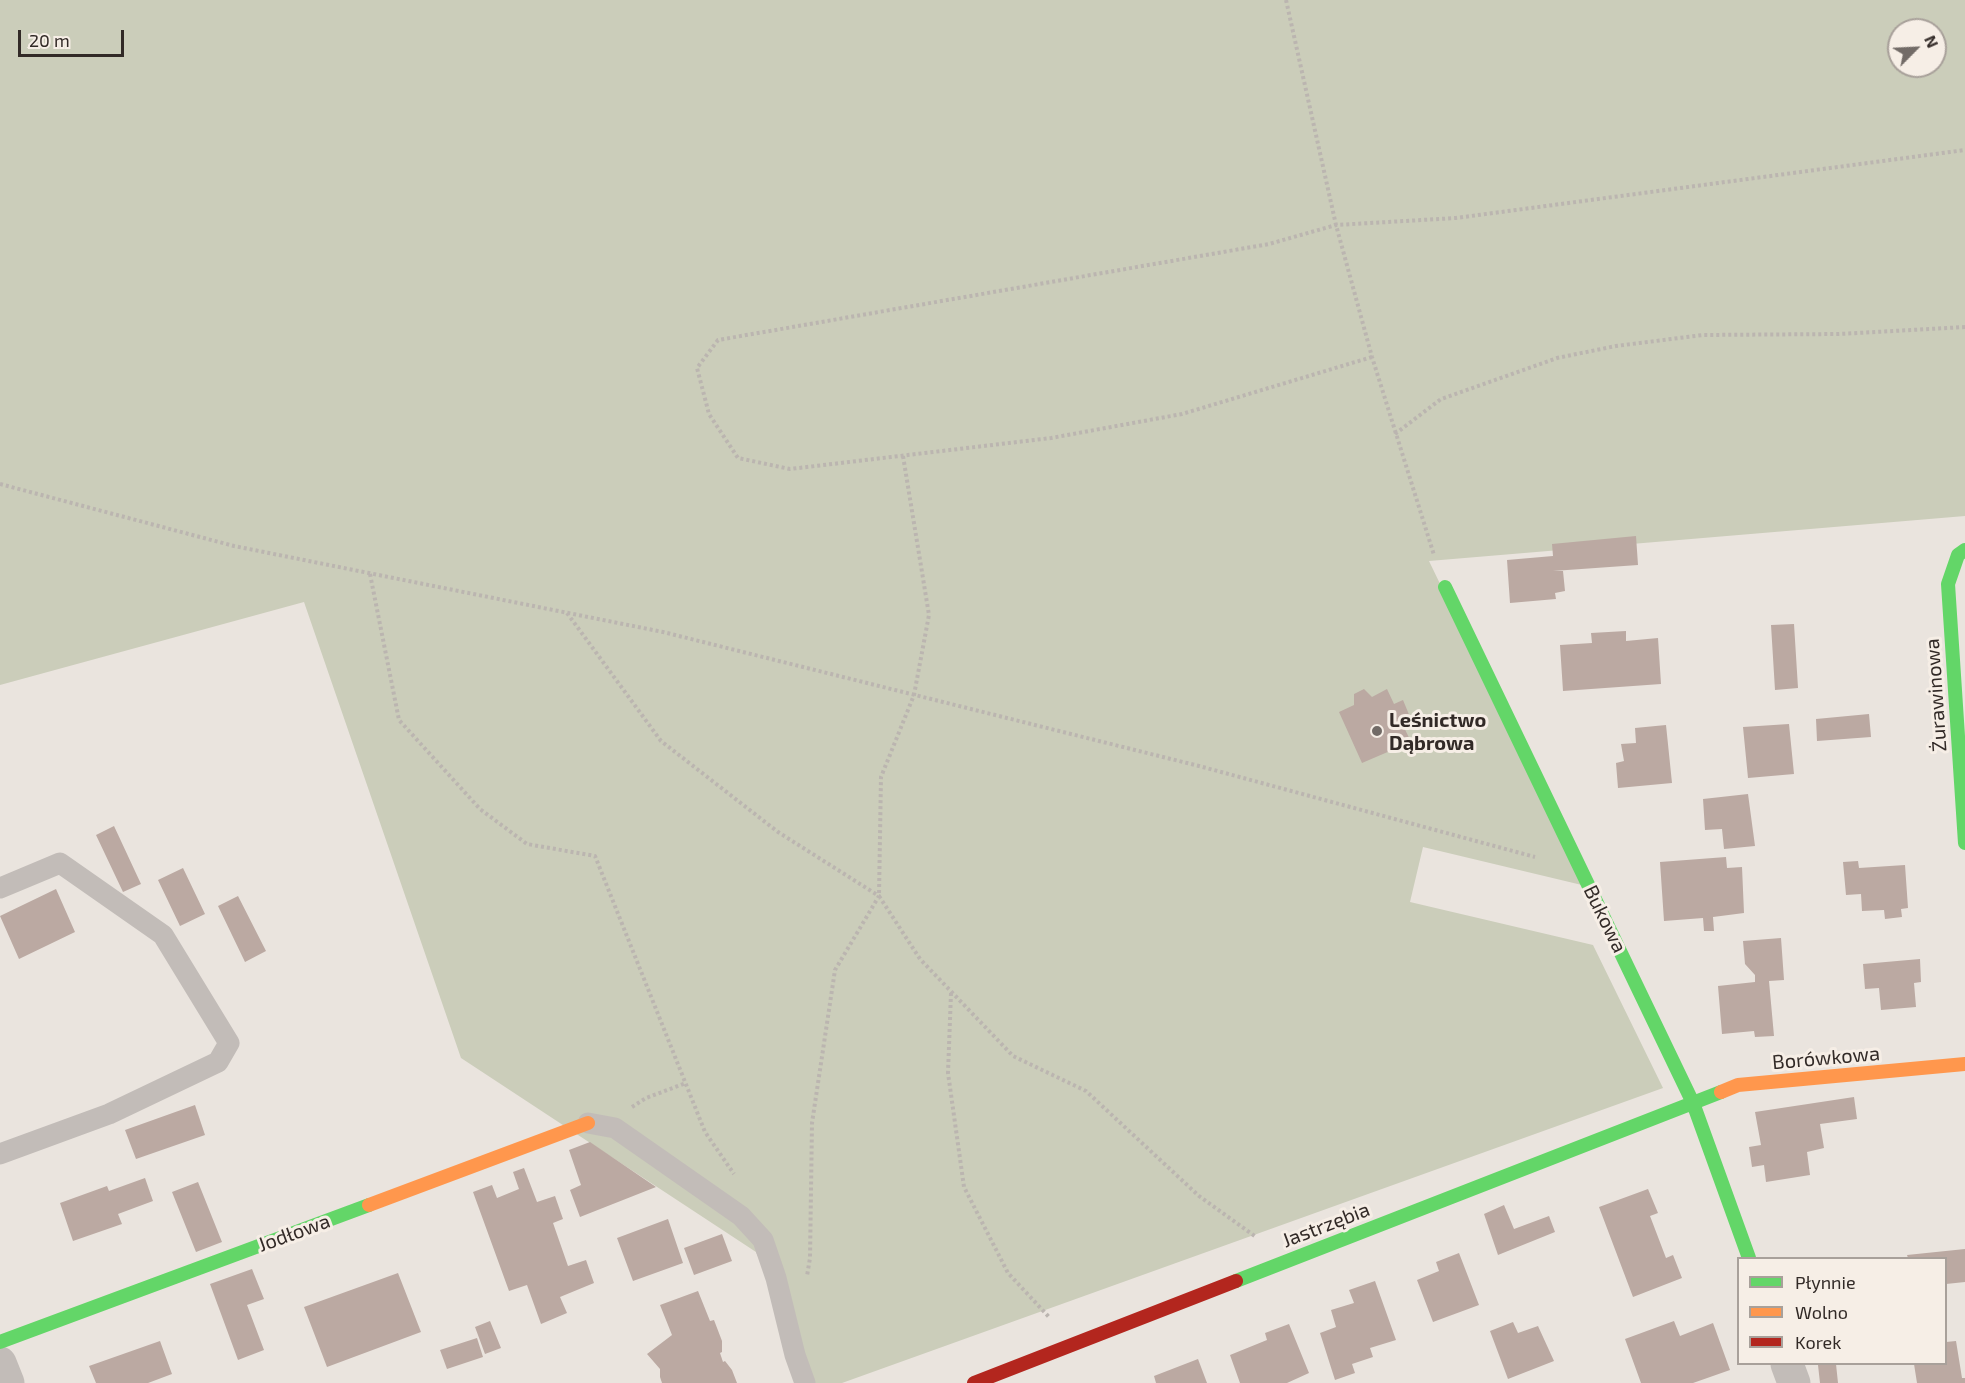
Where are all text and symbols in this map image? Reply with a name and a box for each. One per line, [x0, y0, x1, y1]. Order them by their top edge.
scale bar [21, 18, 128, 56]
north arrow [1887, 18, 1947, 78]
text: 20 m [29, 29, 70, 51]
text: N [1921, 32, 1943, 50]
street label: Żurawinowa [1920, 638, 1952, 752]
place label: Leśnictwo Dąbrowa [1389, 708, 1486, 755]
marker: Leśnictwo Dąbrowa [1370, 724, 1384, 738]
street label: Bukowa [1578, 881, 1632, 957]
street label: Borówkowa [1771, 1041, 1881, 1075]
street label: Jastrzębia [1279, 1197, 1373, 1253]
street label: Jodłowa [255, 1209, 333, 1257]
legend [1737, 1257, 1947, 1365]
text: Płynnie [1795, 1271, 1856, 1293]
text: Wolno [1795, 1301, 1848, 1323]
text: Korek [1795, 1331, 1841, 1353]

